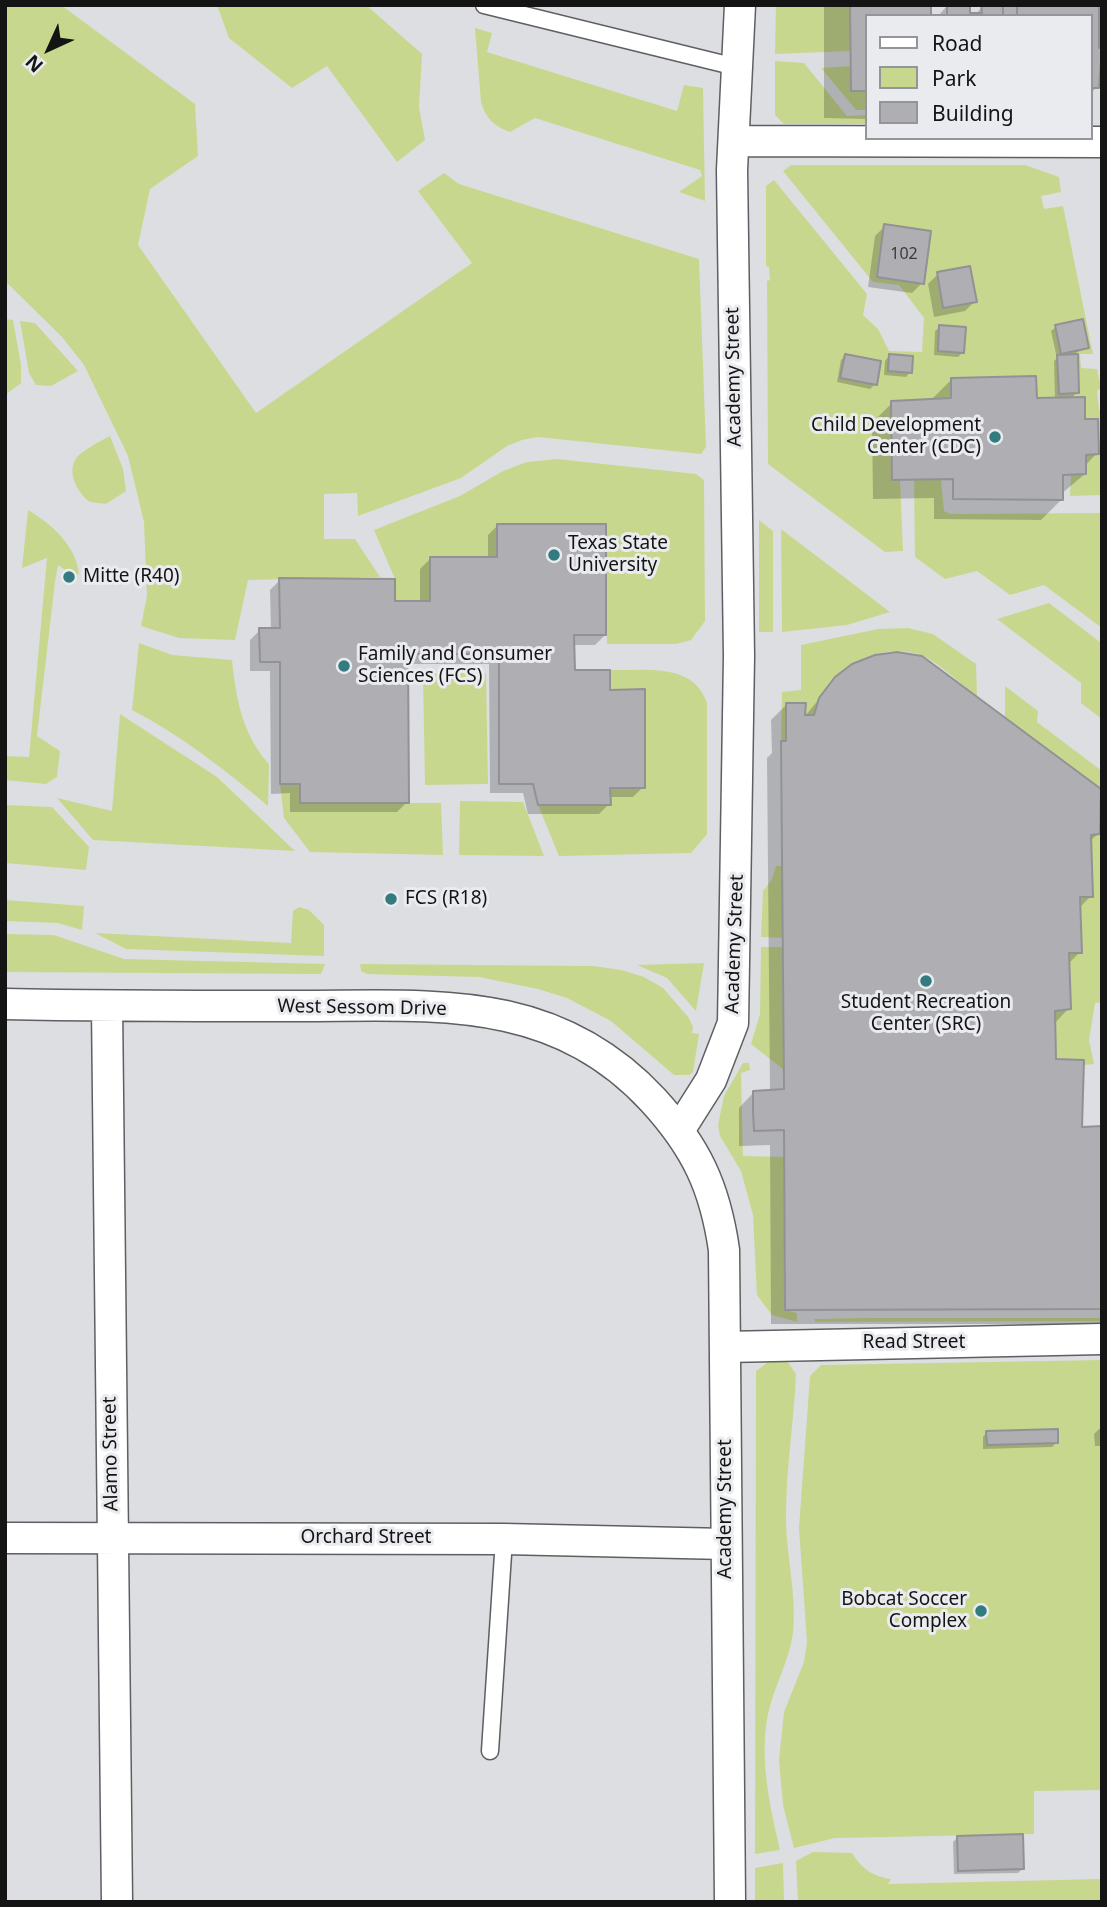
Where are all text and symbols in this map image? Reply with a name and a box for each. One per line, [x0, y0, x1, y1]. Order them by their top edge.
north arrow [14, 14, 84, 84]
legend [866, 14, 1093, 140]
text: Road [932, 29, 982, 57]
text: N [20, 49, 49, 79]
text: Park [932, 64, 976, 92]
text: Building [932, 99, 1014, 127]
house number: 102 [890, 244, 918, 264]
street label: Academy Street [721, 307, 747, 447]
place label: Child Development Center (CDC) [811, 415, 981, 459]
marker: Child Development Center (CDC) [987, 429, 1003, 445]
place label: Texas State University [568, 533, 668, 577]
marker: Texas State University [546, 547, 562, 563]
place label: Mitte (R40) [83, 566, 179, 588]
marker: Mitte (R40) [61, 569, 77, 585]
place label: Family and Consumer Sciences (FCS) [358, 644, 552, 688]
marker: Family and Consumer Sciences (FCS) [336, 658, 352, 674]
street label: Academy Street [721, 874, 749, 1014]
place label: FCS (R18) [405, 888, 487, 910]
marker: FCS (R18) [383, 891, 399, 907]
marker: Student Recreation Center (SRC) [918, 973, 934, 989]
place label: Student Recreation Center (SRC) [841, 992, 1011, 1036]
street label: West Sessom Drive [277, 995, 447, 1021]
street label: Read Street [863, 1332, 965, 1354]
street label: Alamo Street [99, 1396, 123, 1512]
street label: Academy Street [715, 1439, 737, 1579]
street label: Orchard Street [301, 1527, 431, 1549]
place label: Bobcat Soccer Complex [841, 1589, 967, 1633]
marker: Bobcat Soccer Complex [973, 1603, 989, 1619]

